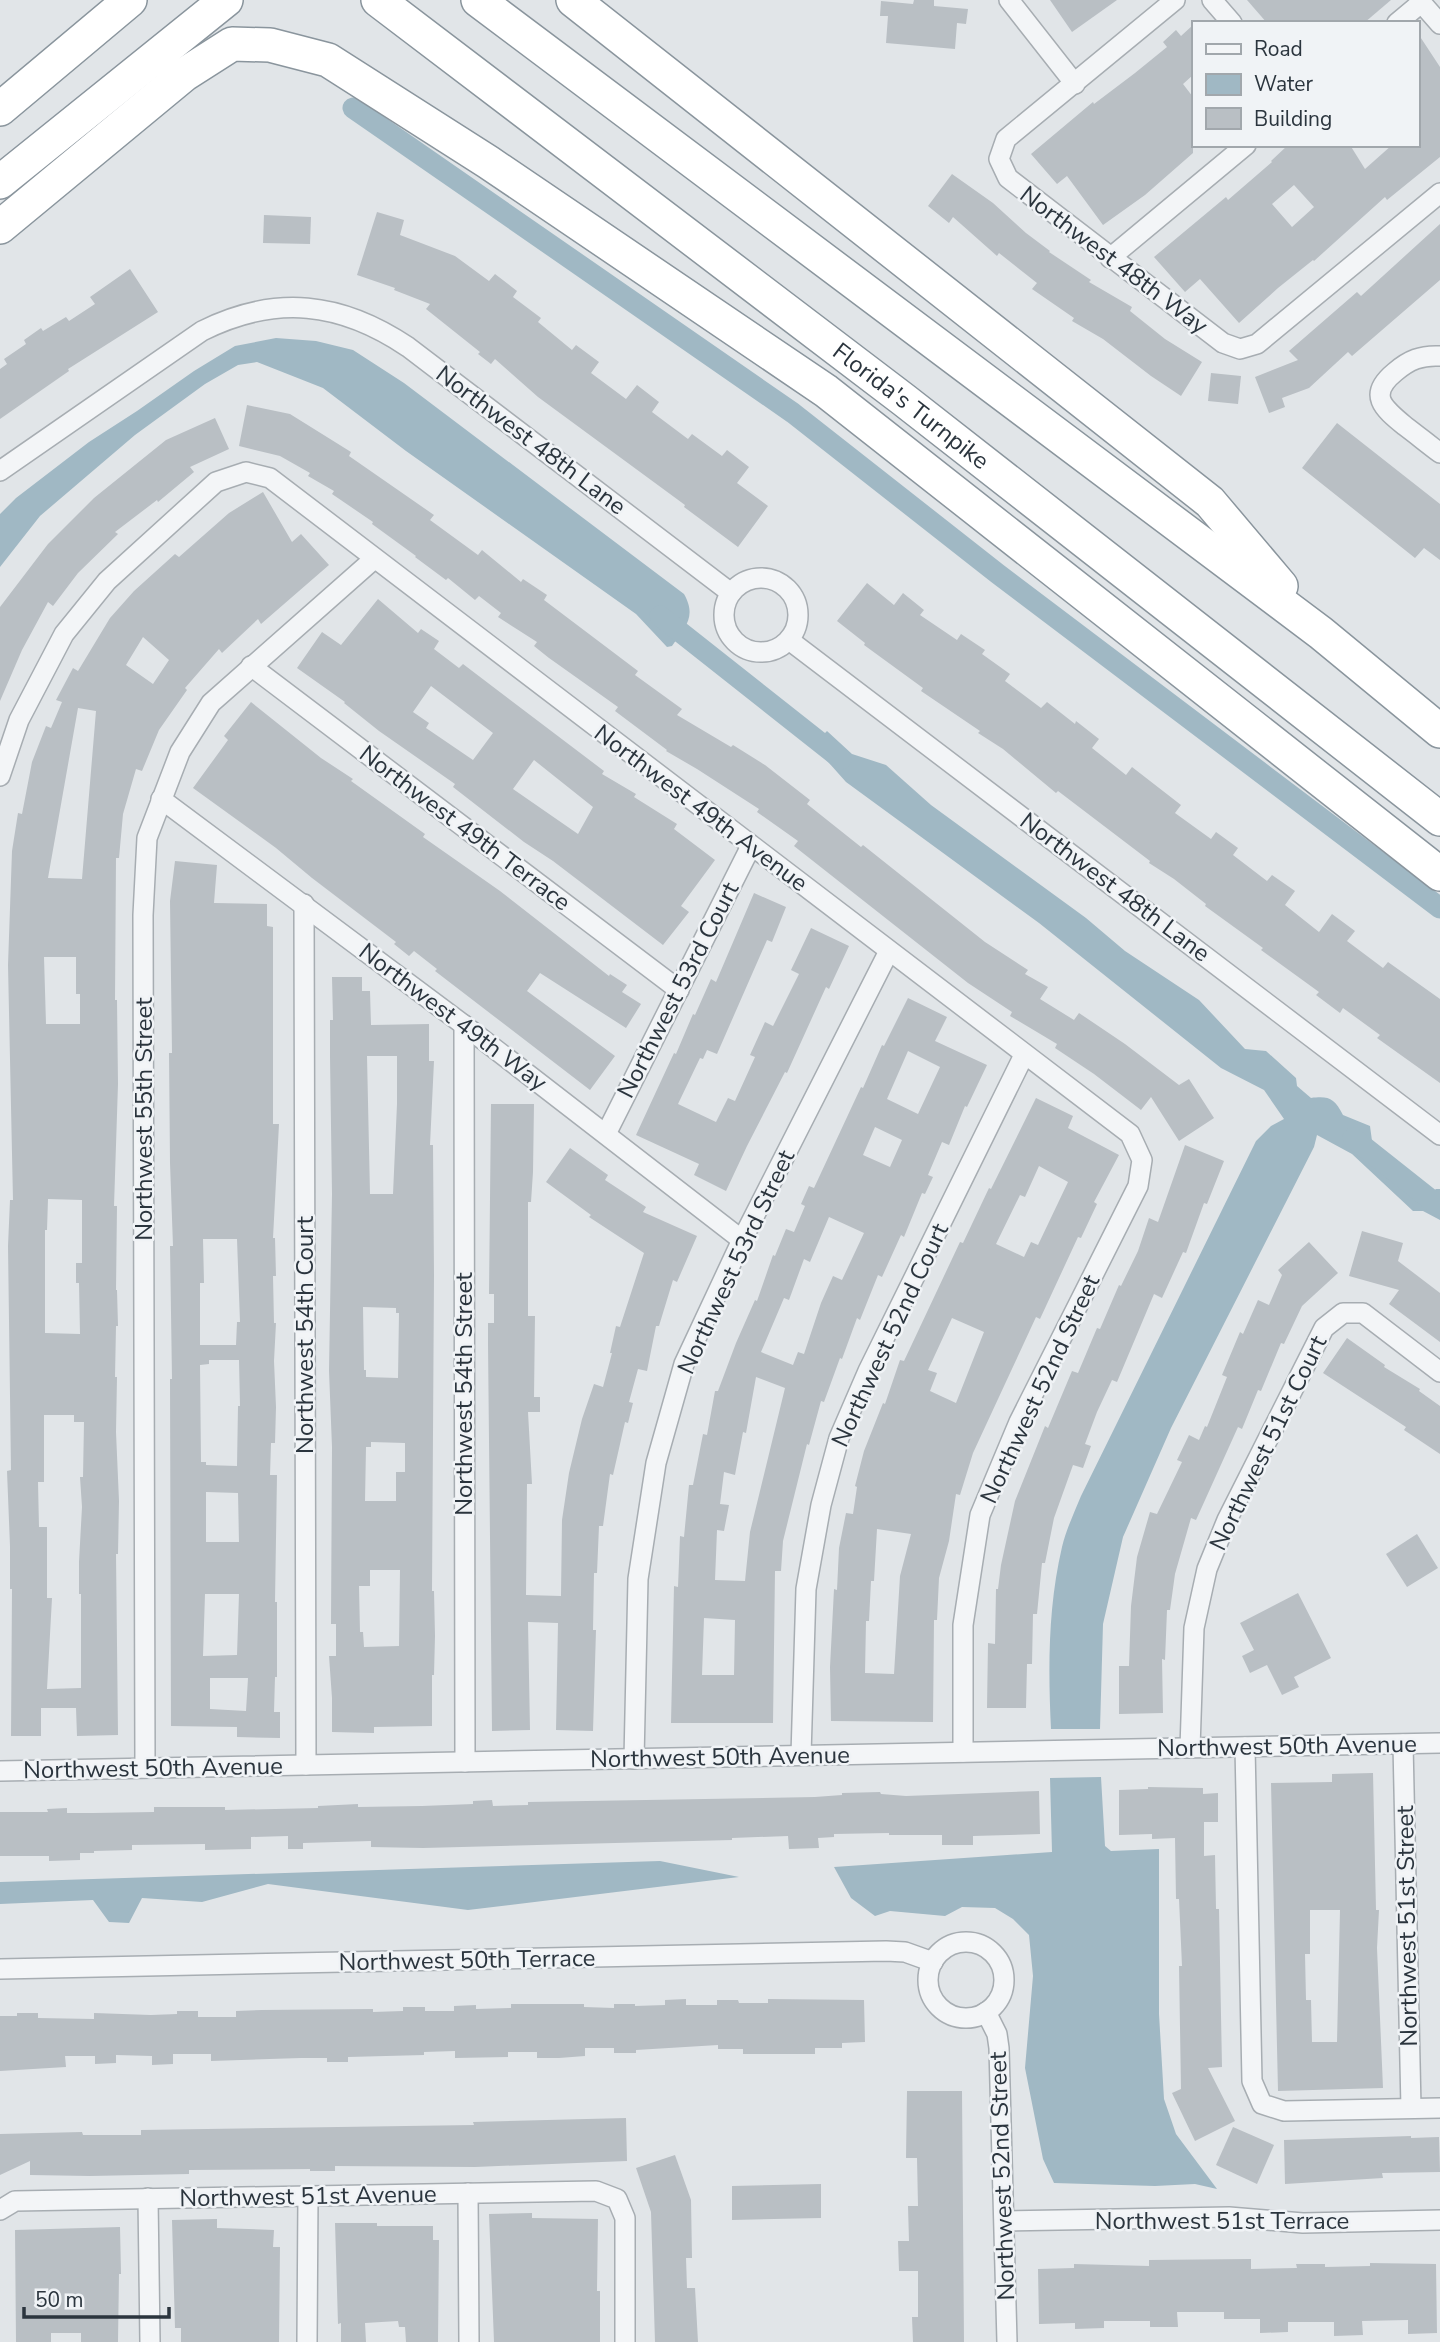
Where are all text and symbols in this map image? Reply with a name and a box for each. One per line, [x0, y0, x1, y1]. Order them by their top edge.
legend [1192, 21, 1419, 147]
text: Road [1254, 35, 1303, 63]
text: Water [1254, 70, 1313, 98]
text: Building [1254, 105, 1332, 133]
street label: Northwest 48th Way [1013, 179, 1215, 342]
street label: Florida's Turnpike [826, 335, 996, 477]
street label: Northwest 48th Lane [429, 358, 633, 522]
street label: Northwest 49th Avenue [588, 717, 814, 899]
street label: Northwest 49th Terrace [353, 738, 577, 918]
street label: Northwest 48th Lane [1013, 805, 1217, 969]
street label: Northwest 53rd Court [610, 876, 747, 1103]
street label: Northwest 49th Way [352, 936, 554, 1099]
street label: Northwest 55th Street [128, 997, 160, 1241]
street label: Northwest 53rd Street [670, 1144, 802, 1379]
street label: Northwest 54th Court [289, 1216, 321, 1454]
street label: Northwest 52nd Court [824, 1217, 956, 1452]
street label: Northwest 52nd Street [973, 1269, 1107, 1509]
street label: Northwest 54th Street [448, 1272, 480, 1516]
street label: Northwest 51st Court [1202, 1330, 1334, 1556]
street label: Northwest 50th Avenue [1157, 1728, 1417, 1764]
street label: Northwest 50th Avenue [590, 1739, 850, 1775]
street label: Northwest 50th Avenue [23, 1750, 283, 1786]
street label: Northwest 51st Street [1389, 1805, 1425, 2047]
street label: Northwest 50th Terrace [338, 1942, 596, 1978]
street label: Northwest 52nd Street [982, 2050, 1022, 2301]
street label: Northwest 51st Avenue [179, 2178, 437, 2214]
street label: Northwest 51st Terrace [1095, 2205, 1349, 2237]
scale bar [24, 2276, 170, 2320]
text: 50 m [35, 2286, 84, 2314]

